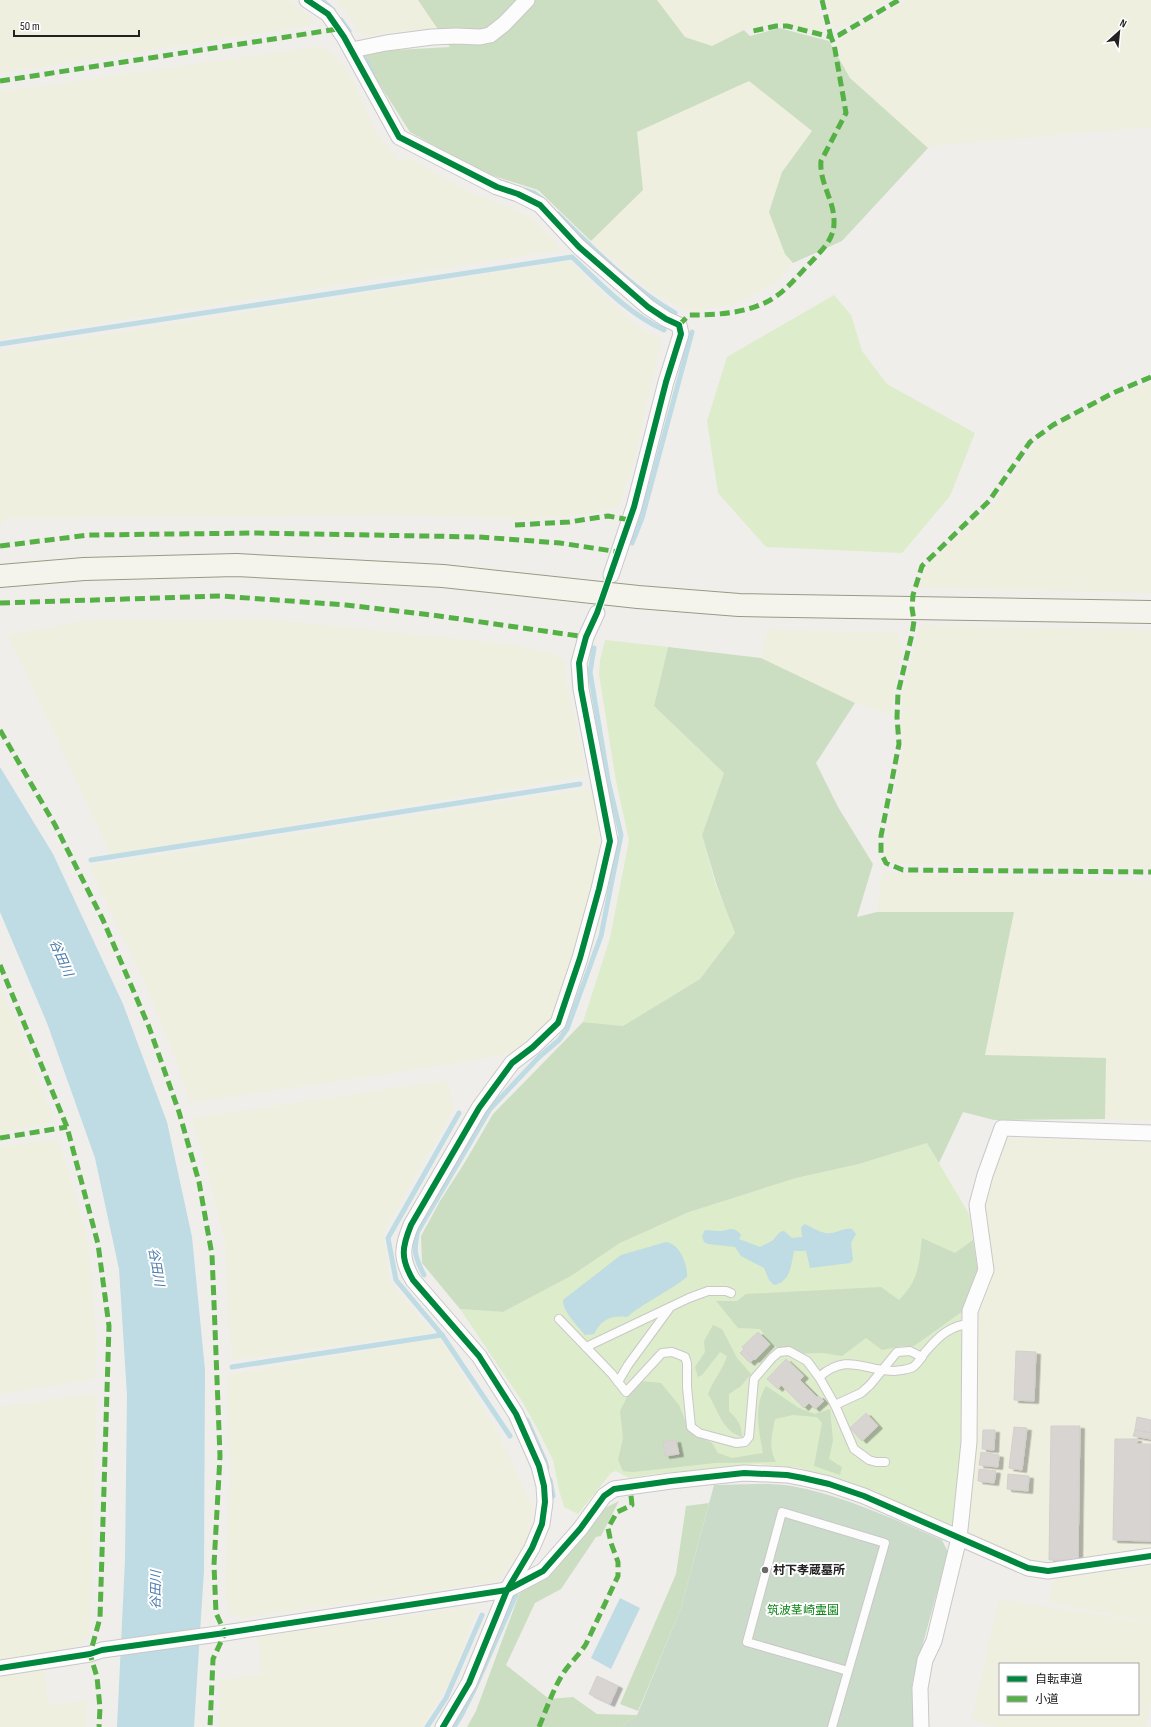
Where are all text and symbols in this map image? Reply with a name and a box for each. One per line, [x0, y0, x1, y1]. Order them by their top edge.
scale bar [14, 12, 139, 38]
north arrow [1099, 12, 1139, 52]
text: N [1118, 16, 1129, 31]
text: 50 m [20, 19, 40, 34]
water label: 谷田川 [46, 937, 77, 981]
water label: 谷田川 [145, 1246, 168, 1290]
place label: 村下孝蔵墓所 [773, 1563, 845, 1578]
marker: 村下孝蔵墓所 [760, 1565, 770, 1575]
water label: 谷田川 [148, 1568, 164, 1610]
park label: 筑波茎崎霊園 [767, 1603, 839, 1618]
legend [999, 1663, 1139, 1715]
text: 自転車道 [1035, 1672, 1083, 1687]
text: 小道 [1035, 1692, 1059, 1707]

